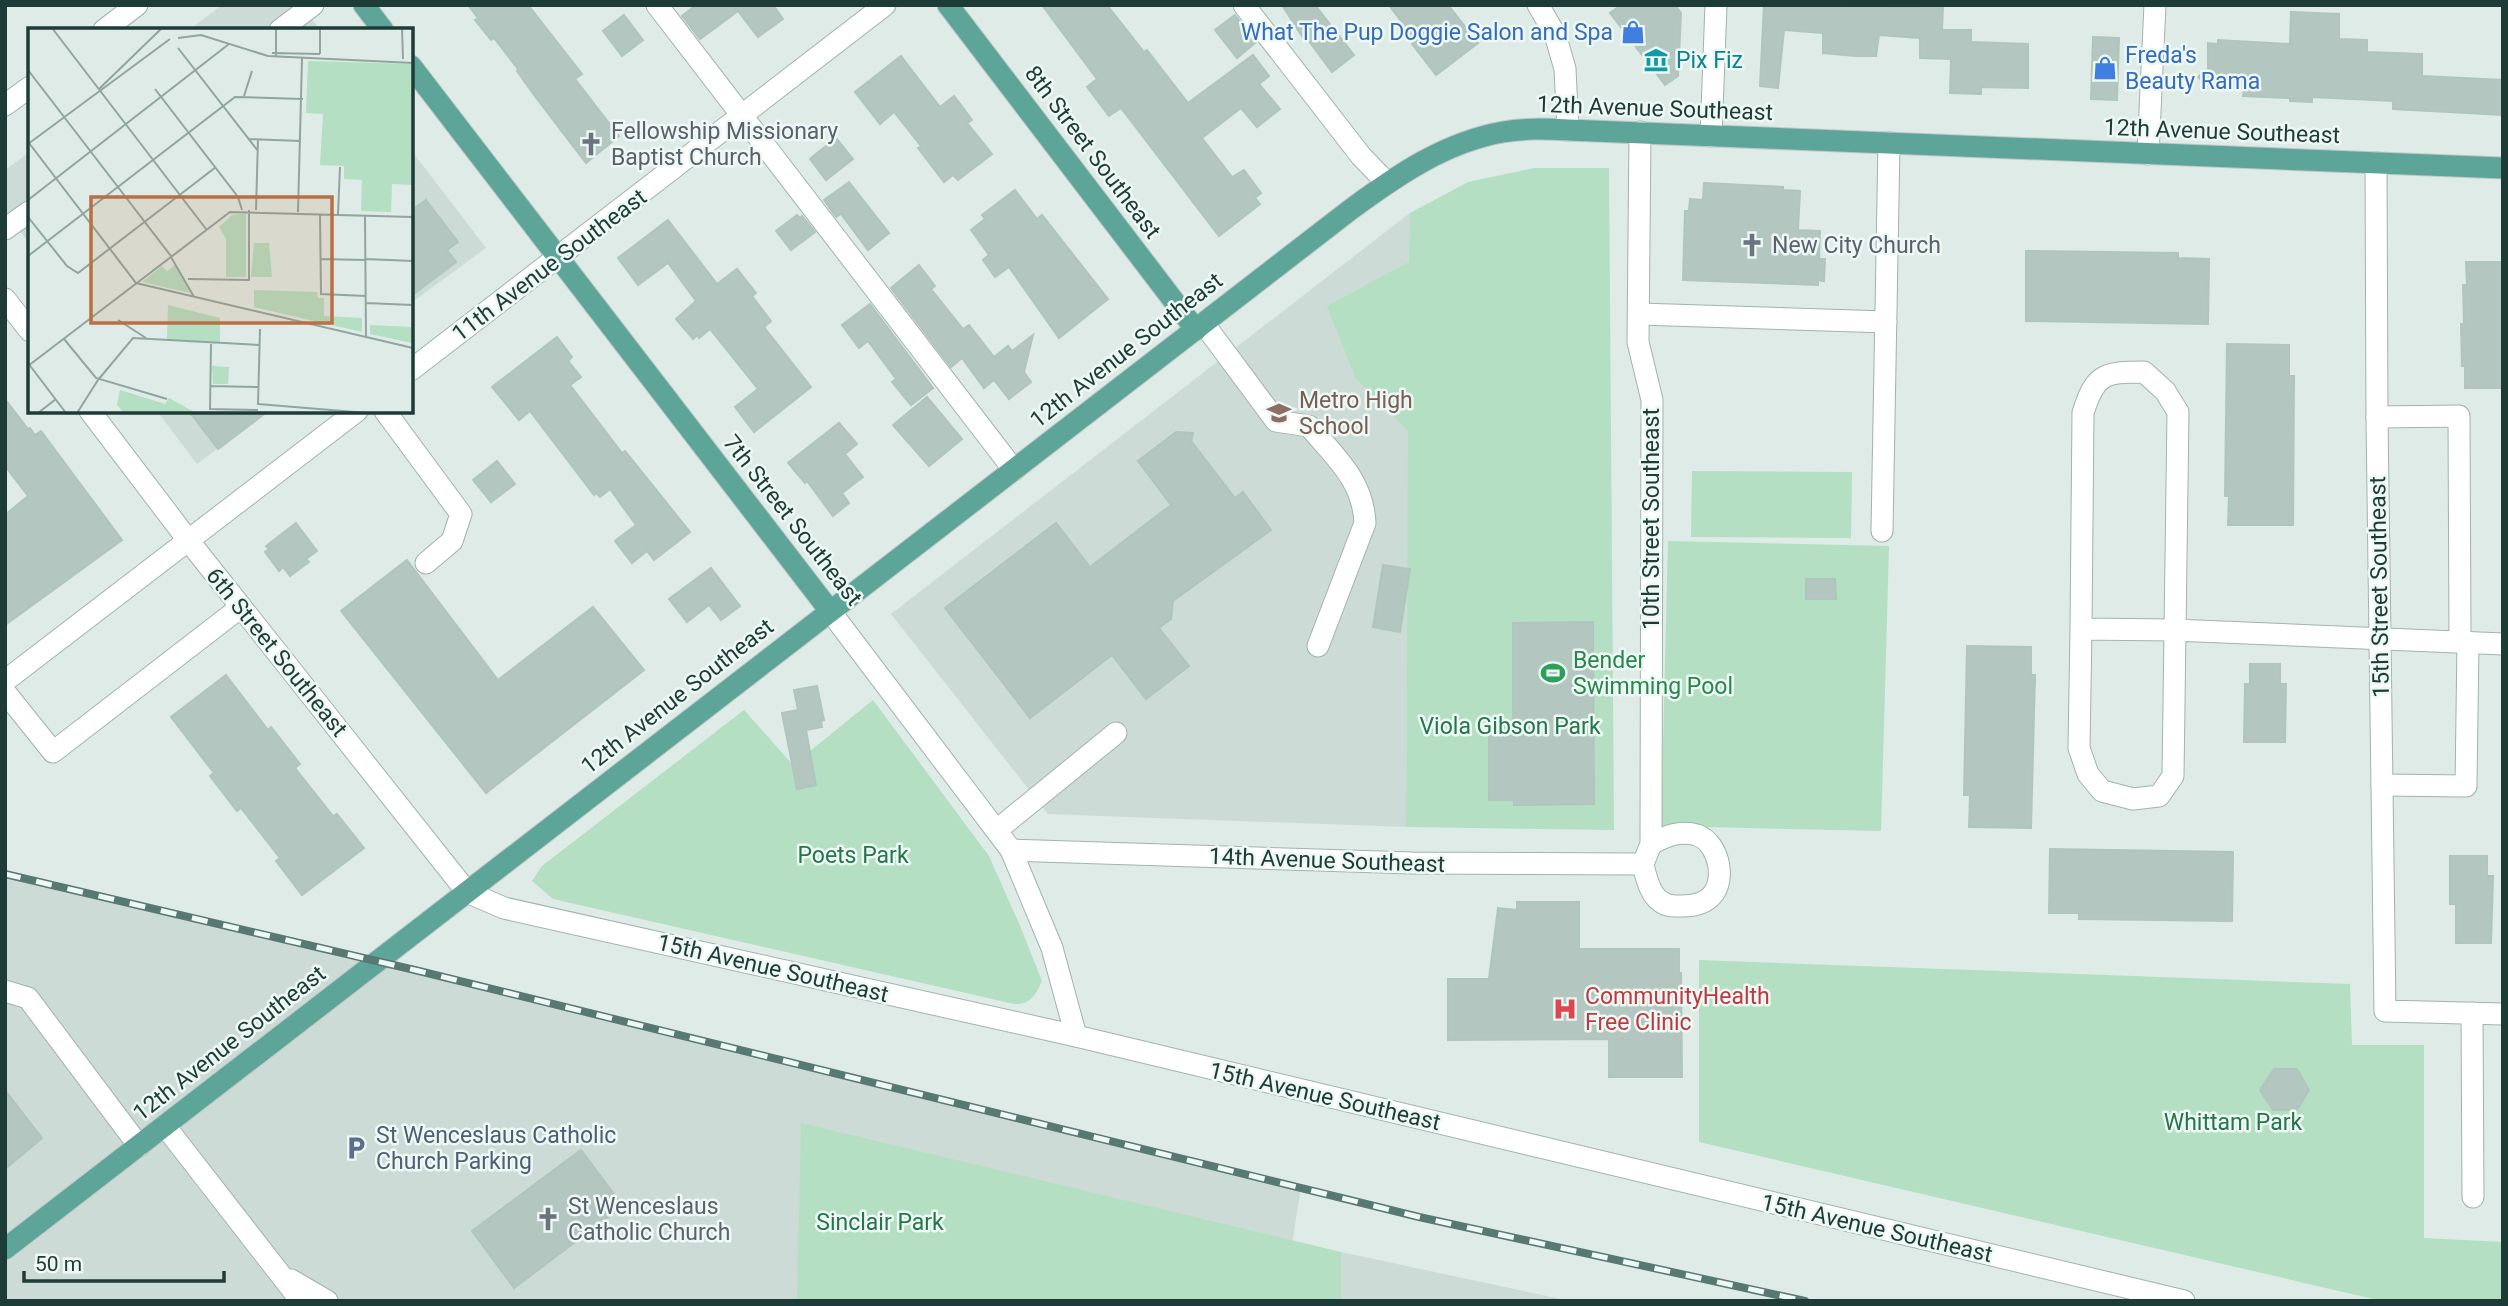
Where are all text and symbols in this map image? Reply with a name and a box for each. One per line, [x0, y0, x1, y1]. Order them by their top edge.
shop icon: What The Pup Doggie Salon and Spa [1619, 18, 1647, 46]
place label: What The Pup Doggie Salon and Spa [1241, 19, 1613, 46]
inset map [28, 28, 413, 413]
place label: Freda's Beauty Rama [2125, 42, 2260, 95]
museum icon: Pix Fiz [1642, 46, 1670, 74]
place label: Pix Fiz [1676, 47, 1743, 74]
shop icon: Freda's Beauty Rama [2091, 54, 2119, 82]
street label: 8th Street Southeast [1019, 61, 1166, 244]
street label: 12th Avenue Southeast [1536, 91, 1774, 126]
street label: 12th Avenue Southeast [2103, 114, 2341, 149]
place label: Fellowship Missionary Baptist Church [611, 118, 838, 171]
church icon: Fellowship Missionary Baptist Church [577, 130, 605, 158]
street label: 11th Avenue Southeast [447, 183, 652, 347]
church icon: New City Church [1738, 231, 1766, 259]
place label: New City Church [1772, 232, 1941, 259]
street label: 12th Avenue Southeast [1025, 267, 1228, 434]
place label: Metro High School [1299, 387, 1413, 440]
school or university icon: Metro High School [1265, 399, 1293, 427]
street label: 10th Street Southeast [1638, 408, 1665, 630]
street label: 7th Street Southeast [718, 430, 868, 611]
street label: 15th Street Southeast [2364, 476, 2395, 698]
street label: 6th Street Southeast [200, 563, 353, 742]
street label: 12th Avenue Southeast [576, 613, 779, 780]
place label: Bender Swimming Pool [1573, 647, 1733, 700]
sports icon: Bender Swimming Pool [1539, 659, 1567, 687]
park label: Viola Gibson Park [1419, 713, 1601, 740]
park label: Poets Park [797, 842, 909, 869]
street label: 14th Avenue Southeast [1208, 843, 1446, 878]
street label: 15th Avenue Southeast [655, 929, 891, 1008]
street label: 12th Avenue Southeast [128, 960, 331, 1127]
place label: CommunityHealth Free Clinic [1585, 983, 1770, 1036]
hospital icon: CommunityHealth Free Clinic [1551, 995, 1579, 1023]
street label: 15th Avenue Southeast [1207, 1057, 1443, 1136]
park label: Whittam Park [2164, 1109, 2303, 1136]
place label: St Wenceslaus Catholic Church Parking [376, 1122, 616, 1175]
parking icon: St Wenceslaus Catholic Church Parking [342, 1134, 370, 1162]
street label: 15th Avenue Southeast [1759, 1189, 1995, 1268]
place label: St Wenceslaus Catholic Church [568, 1193, 730, 1246]
church icon: St Wenceslaus Catholic Church [534, 1205, 562, 1233]
park label: Sinclair Park [816, 1209, 944, 1236]
scale bar [24, 1240, 224, 1284]
text: 50 m [35, 1252, 82, 1276]

